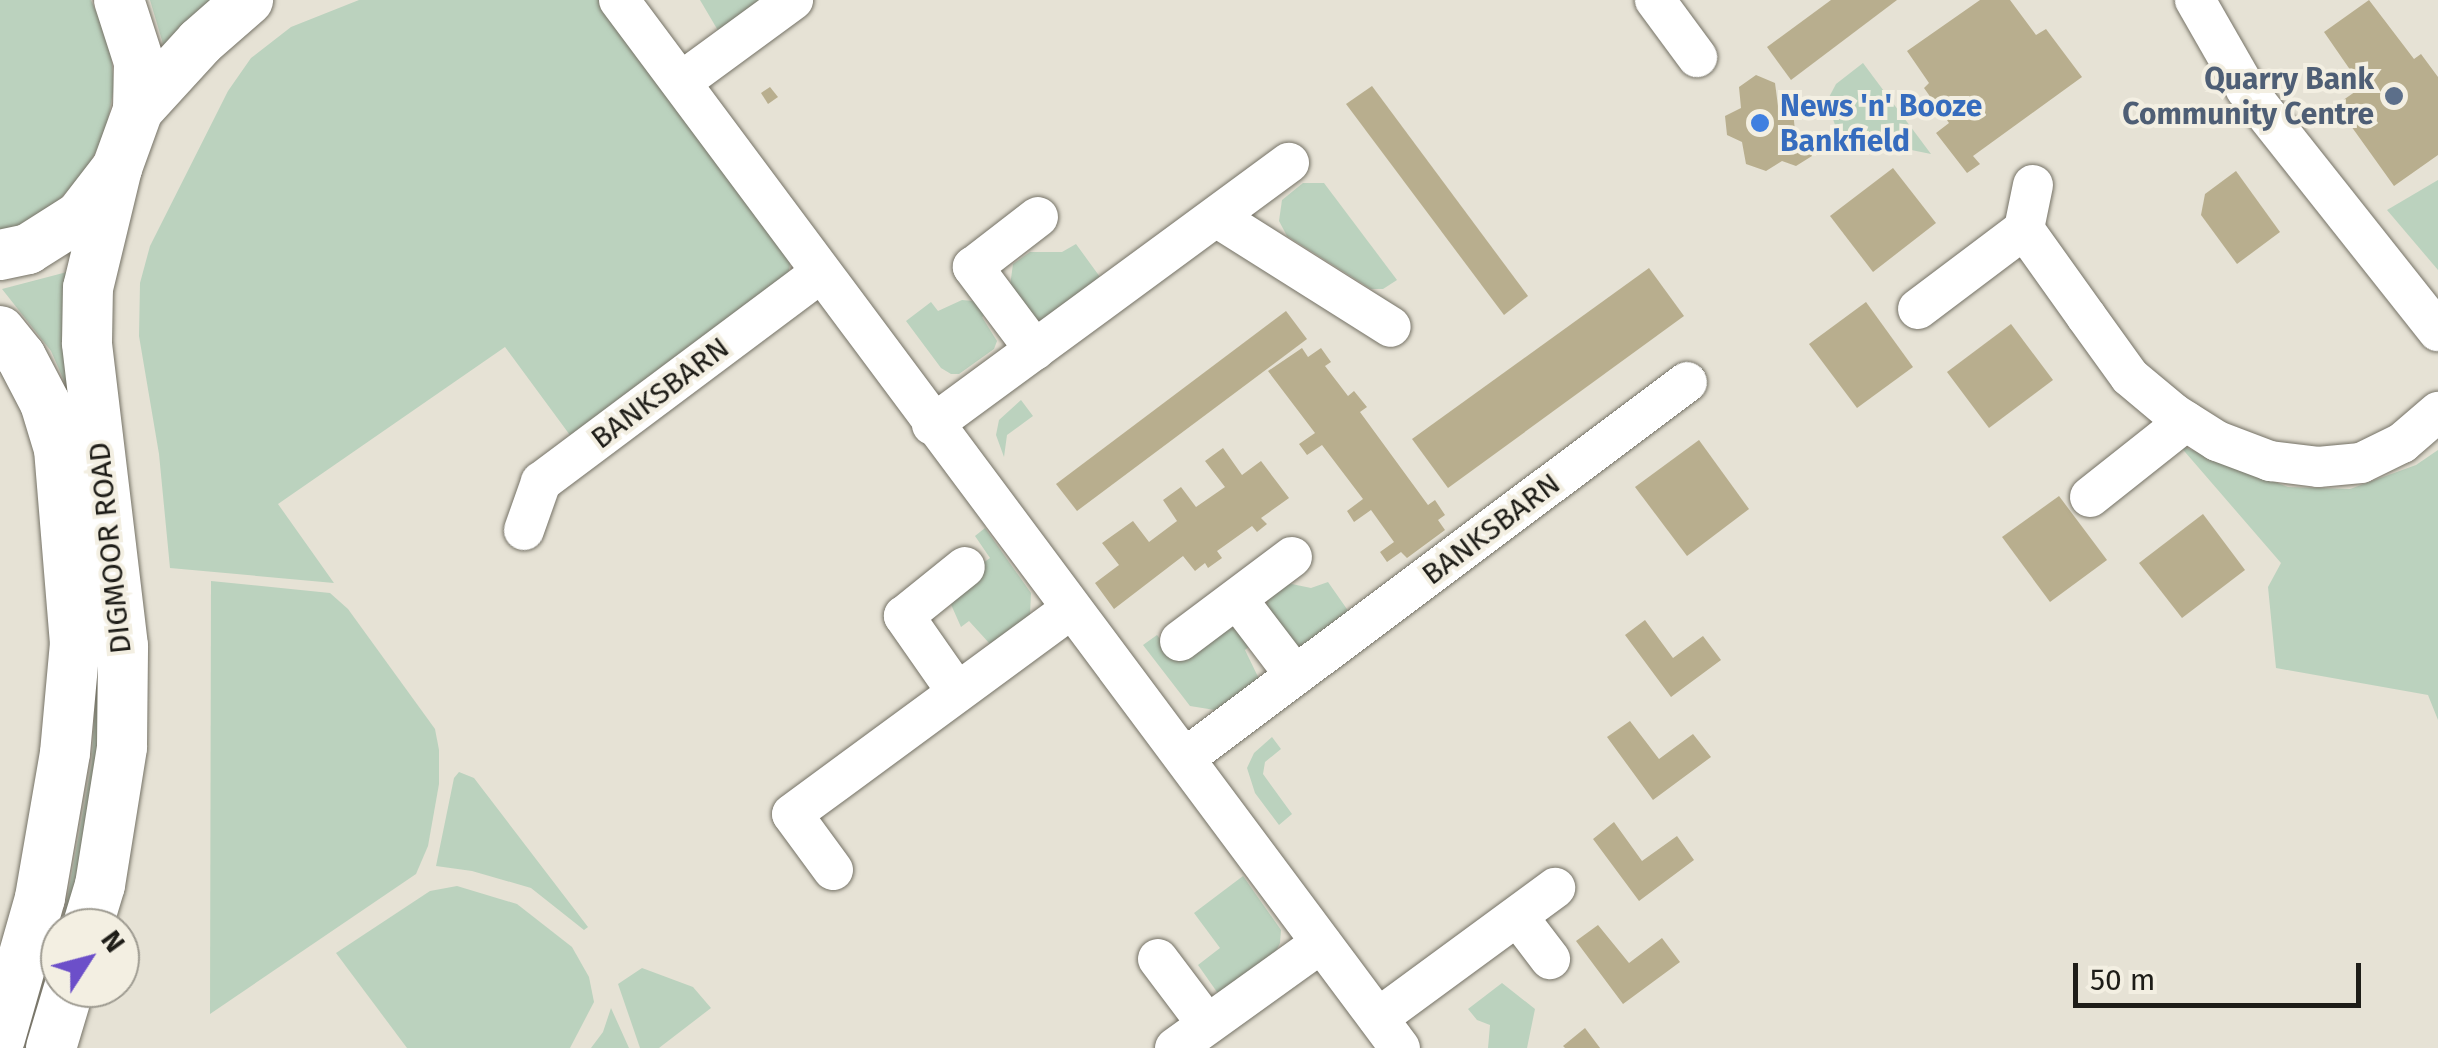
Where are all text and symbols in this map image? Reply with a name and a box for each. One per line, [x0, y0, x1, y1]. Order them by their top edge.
place label: Quarry Bank Community Centre [2122, 61, 2374, 132]
marker: Quarry Bank Community Centre [2383, 85, 2405, 107]
place label: News 'n' Booze Bankfield [1780, 88, 1982, 158]
marker: News 'n' Booze Bankfield [1749, 112, 1771, 134]
street label: BANKSBARN [584, 329, 736, 457]
street label: DIGMOOR ROAD [81, 440, 139, 656]
street label: BANKSBARN [1415, 465, 1567, 593]
north arrow [40, 908, 140, 1008]
text: N [94, 924, 132, 958]
scale bar [2078, 943, 2366, 1005]
text: 50 m [2090, 962, 2155, 998]

